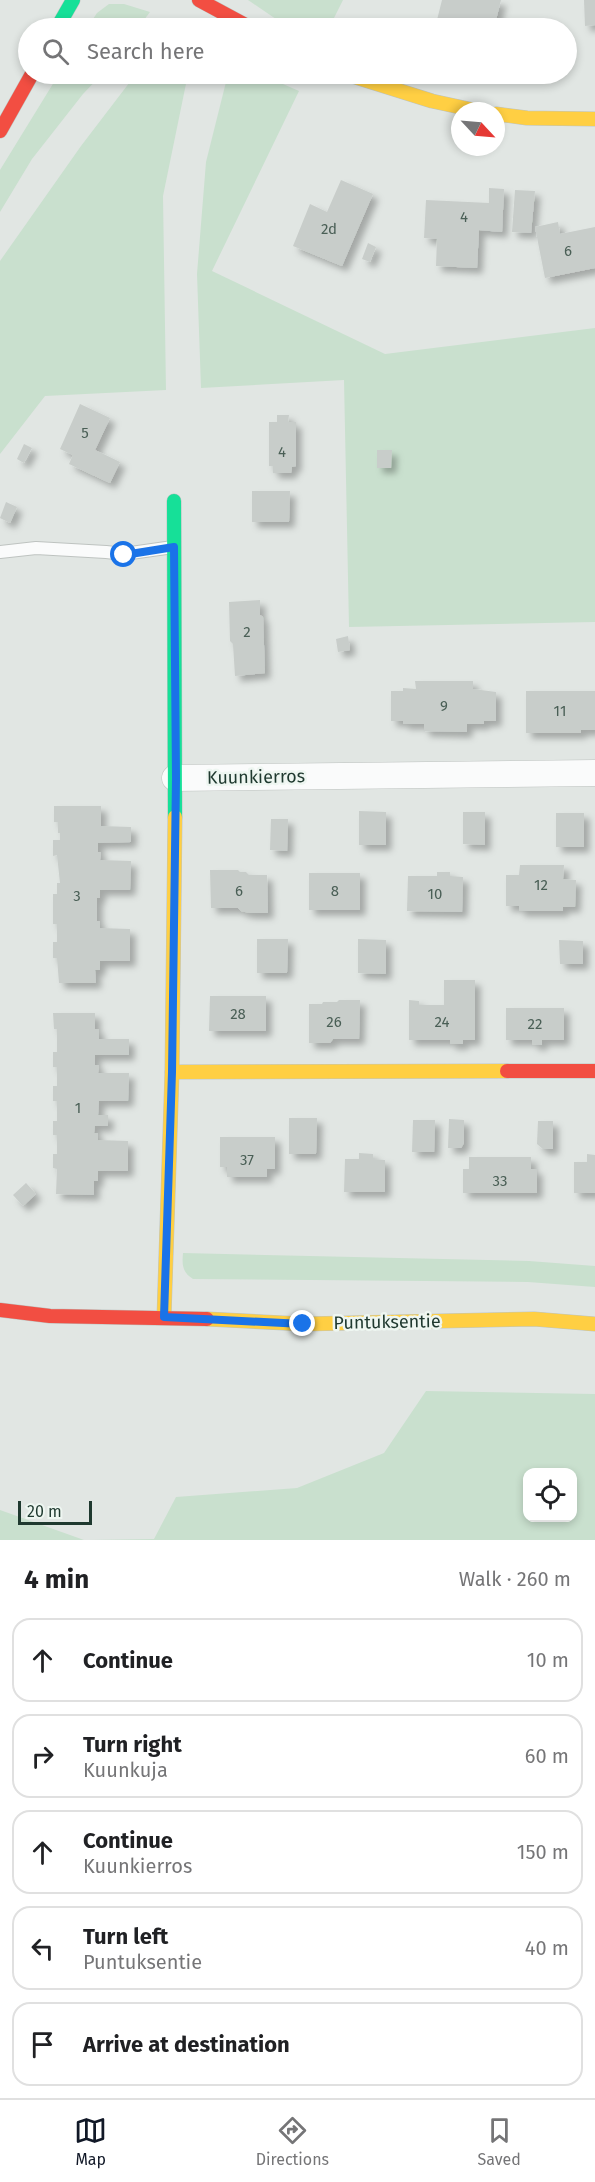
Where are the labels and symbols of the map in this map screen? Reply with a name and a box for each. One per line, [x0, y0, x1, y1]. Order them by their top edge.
north arrow [451, 102, 505, 156]
house number: 4 [460, 208, 468, 226]
house number: 2d [321, 220, 337, 238]
house number: 6 [564, 242, 572, 260]
house number: 5 [81, 424, 89, 442]
house number: 4 [278, 443, 286, 461]
route start [110, 541, 136, 567]
house number: 2 [243, 623, 251, 641]
house number: 9 [440, 697, 448, 715]
house number: 11 [554, 702, 566, 720]
street label: Kuunkierros [207, 765, 305, 789]
house number: 12 [534, 876, 548, 894]
house number: 6 [235, 882, 243, 900]
house number: 8 [331, 882, 339, 900]
house number: 10 [428, 885, 442, 903]
house number: 3 [73, 887, 81, 905]
house number: 28 [230, 1005, 246, 1023]
house number: 26 [326, 1013, 342, 1031]
house number: 24 [434, 1013, 450, 1031]
house number: 22 [528, 1015, 542, 1033]
house number: 1 [75, 1099, 81, 1117]
house number: 37 [240, 1151, 254, 1169]
house number: 33 [493, 1172, 507, 1190]
route end [289, 1310, 315, 1336]
street label: Puntuksentie [333, 1310, 441, 1334]
scale bar [18, 1498, 92, 1526]

